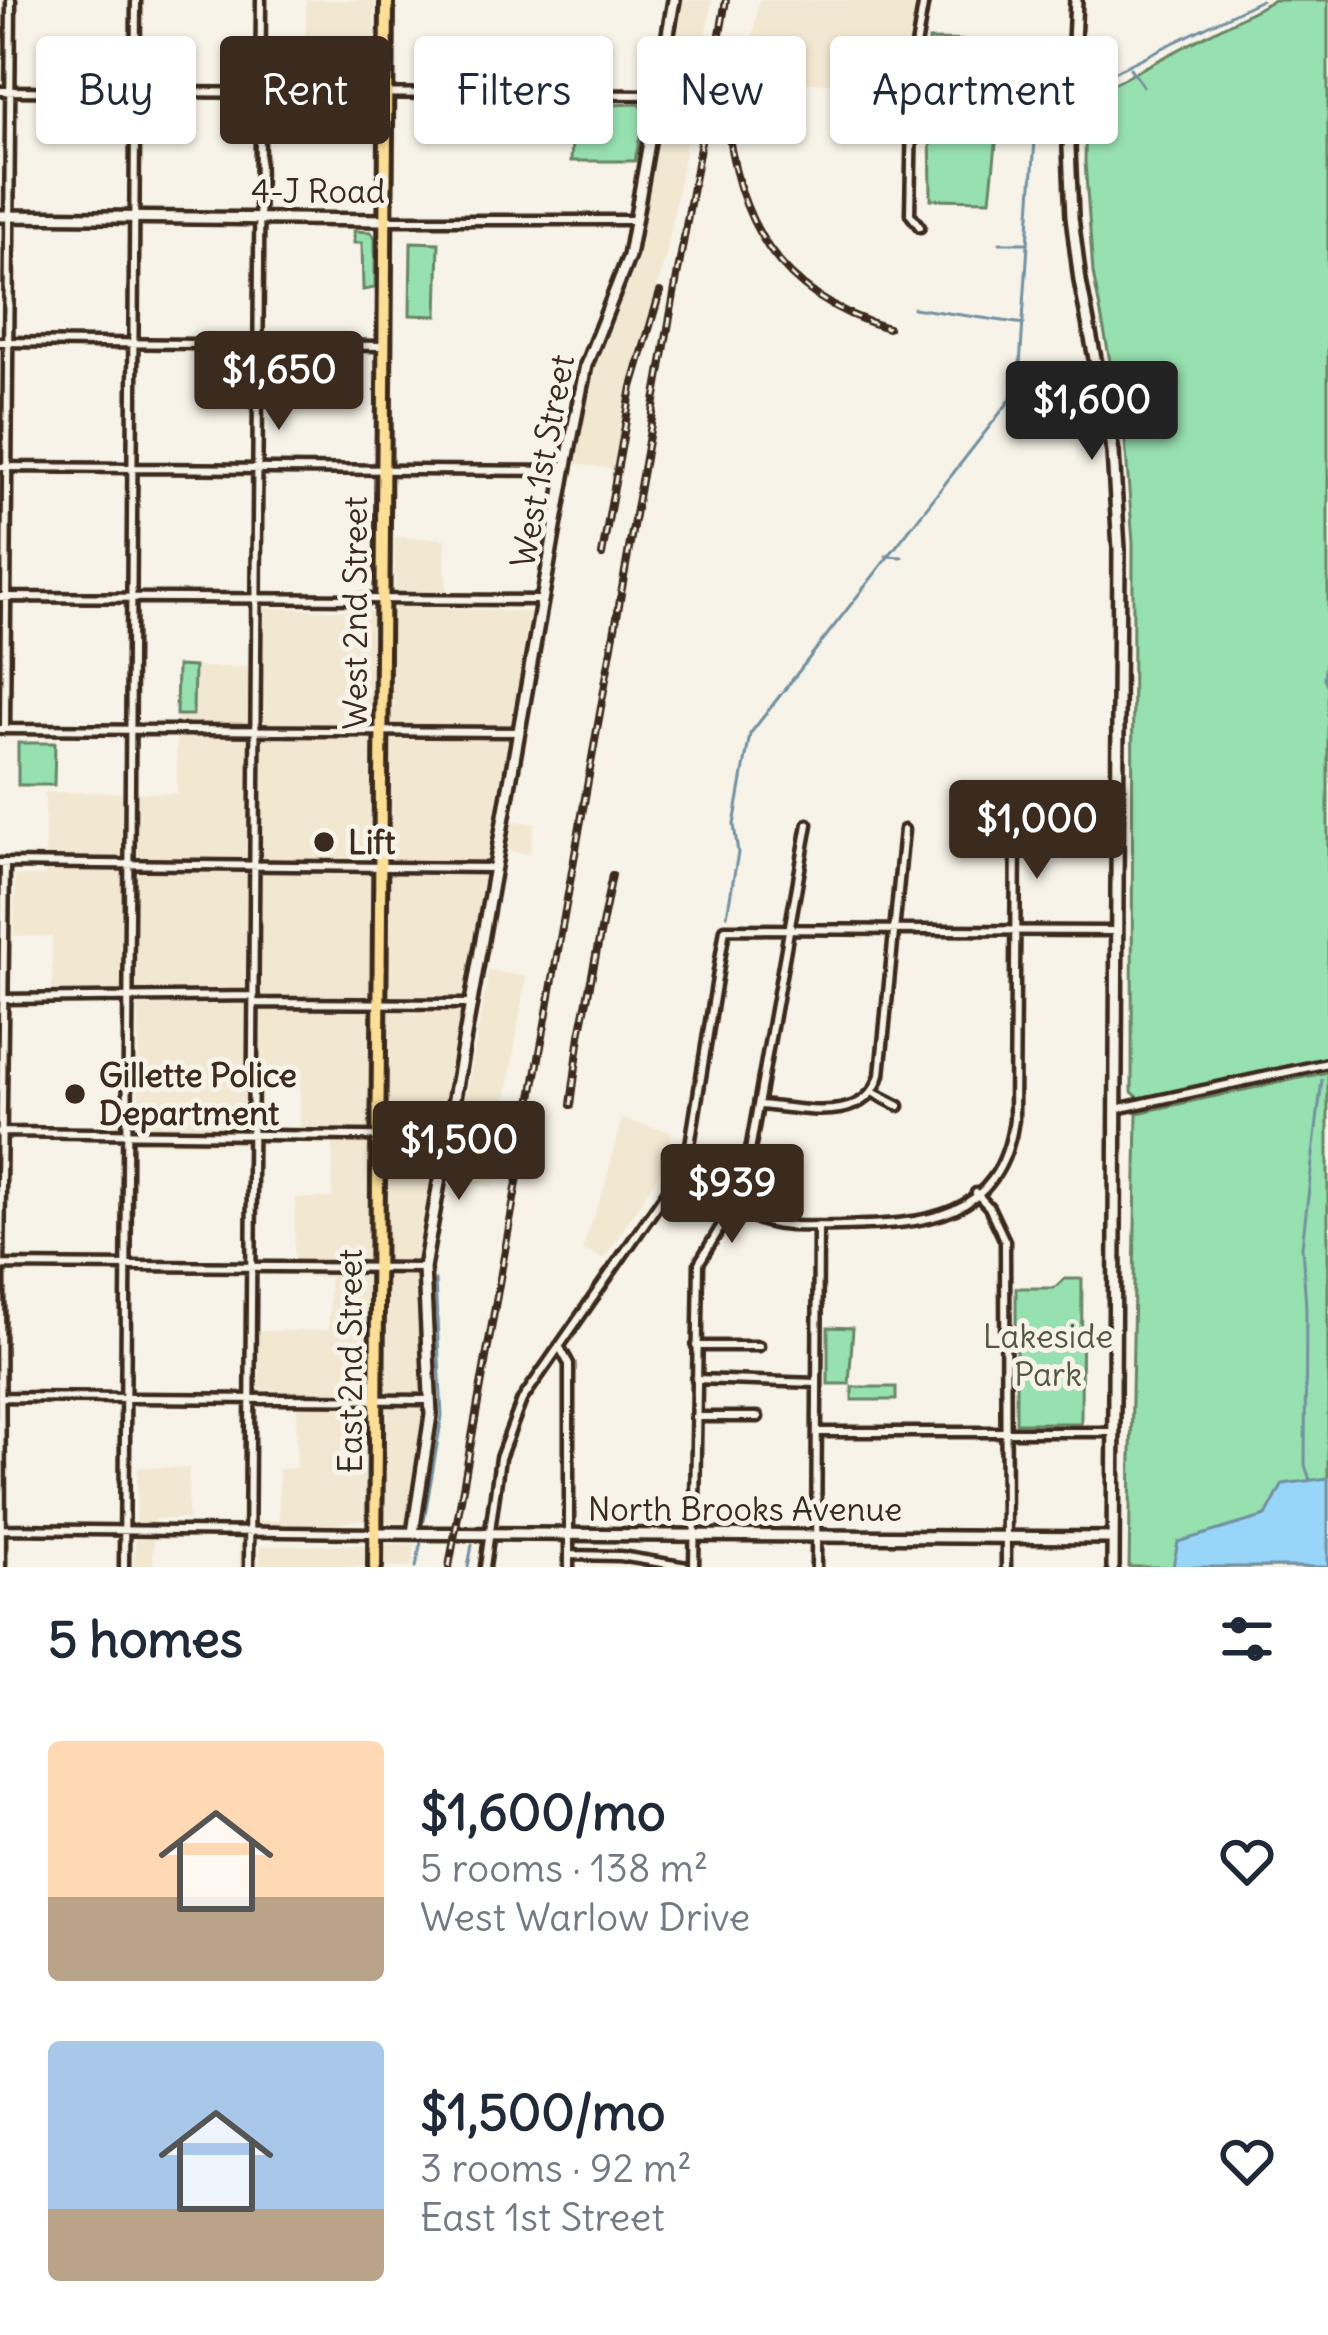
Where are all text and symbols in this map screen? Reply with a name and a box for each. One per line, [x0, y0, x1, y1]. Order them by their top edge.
chip: Buy [36, 36, 196, 144]
chip: Rent [220, 36, 390, 144]
chip: Filters [414, 36, 613, 144]
chip: New [637, 36, 806, 144]
chip: Apartment [830, 36, 1118, 144]
street label: 4-J Road [251, 170, 385, 212]
pin: $1,650 [181, 331, 377, 433]
text: $1,650 [221, 345, 337, 394]
street label: West 1st Street [501, 351, 583, 571]
pin: $1,600 [994, 361, 1190, 463]
text: $1,600 [1033, 375, 1151, 424]
street label: West 2nd Street [334, 496, 376, 730]
pin: $1,000 [939, 780, 1135, 882]
text: $1,000 [976, 794, 1098, 843]
place label: Lift [348, 821, 395, 863]
marker: Lift [311, 829, 337, 855]
place label: Gillette Police Department [99, 1054, 297, 1134]
marker: Gillette Police Department [62, 1081, 88, 1107]
pin: $1,500 [361, 1101, 557, 1203]
text: $1,500 [400, 1115, 518, 1164]
pin: $939 [661, 1144, 803, 1246]
text: $939 [688, 1158, 776, 1207]
street label: East 2nd Street [329, 1249, 371, 1473]
park label: Lakeside Park [983, 1315, 1113, 1395]
street label: North Brooks Avenue [588, 1488, 902, 1530]
icon: filters [1214, 1606, 1280, 1672]
text: 5 homes [48, 1607, 243, 1671]
text: $1,600/mo [420, 1780, 666, 1844]
icon: home [144, 1789, 288, 1933]
icon: heart [1214, 1828, 1280, 1894]
text: 5 rooms · 138 m² [420, 1844, 708, 1893]
text: West Warlow Drive [420, 1893, 750, 1942]
text: $1,500/mo [420, 2080, 665, 2144]
icon: home [144, 2089, 288, 2233]
icon: heart [1214, 2128, 1280, 2194]
text: 3 rooms · 92 m² [420, 2144, 692, 2193]
text: East 1st Street [420, 2193, 665, 2242]

